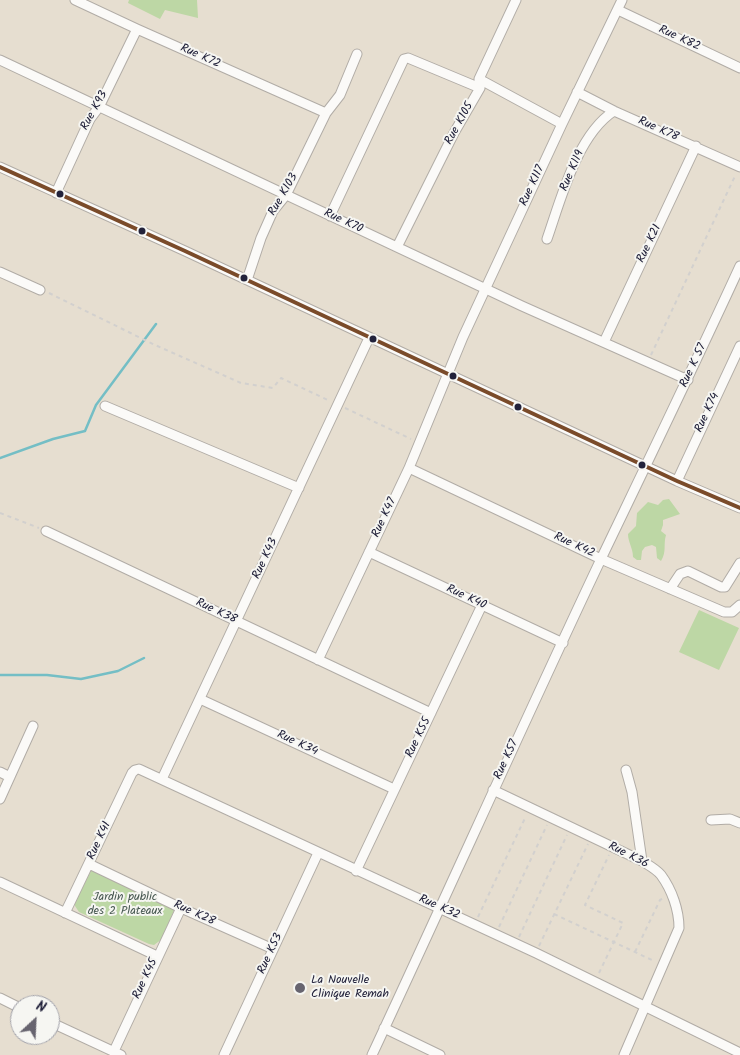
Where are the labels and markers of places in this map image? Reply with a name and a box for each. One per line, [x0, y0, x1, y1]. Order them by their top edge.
unlabelled marker [55, 189, 65, 199]
unlabelled marker [137, 226, 147, 236]
unlabelled marker [239, 273, 249, 283]
unlabelled marker [368, 334, 378, 344]
unlabelled marker [448, 371, 458, 381]
unlabelled marker [513, 402, 523, 412]
unlabelled marker [637, 460, 647, 470]
place label: La Nouvelle Clinique Remah [311, 974, 389, 1002]
marker: La Nouvelle Clinique Remah [293, 981, 307, 995]

